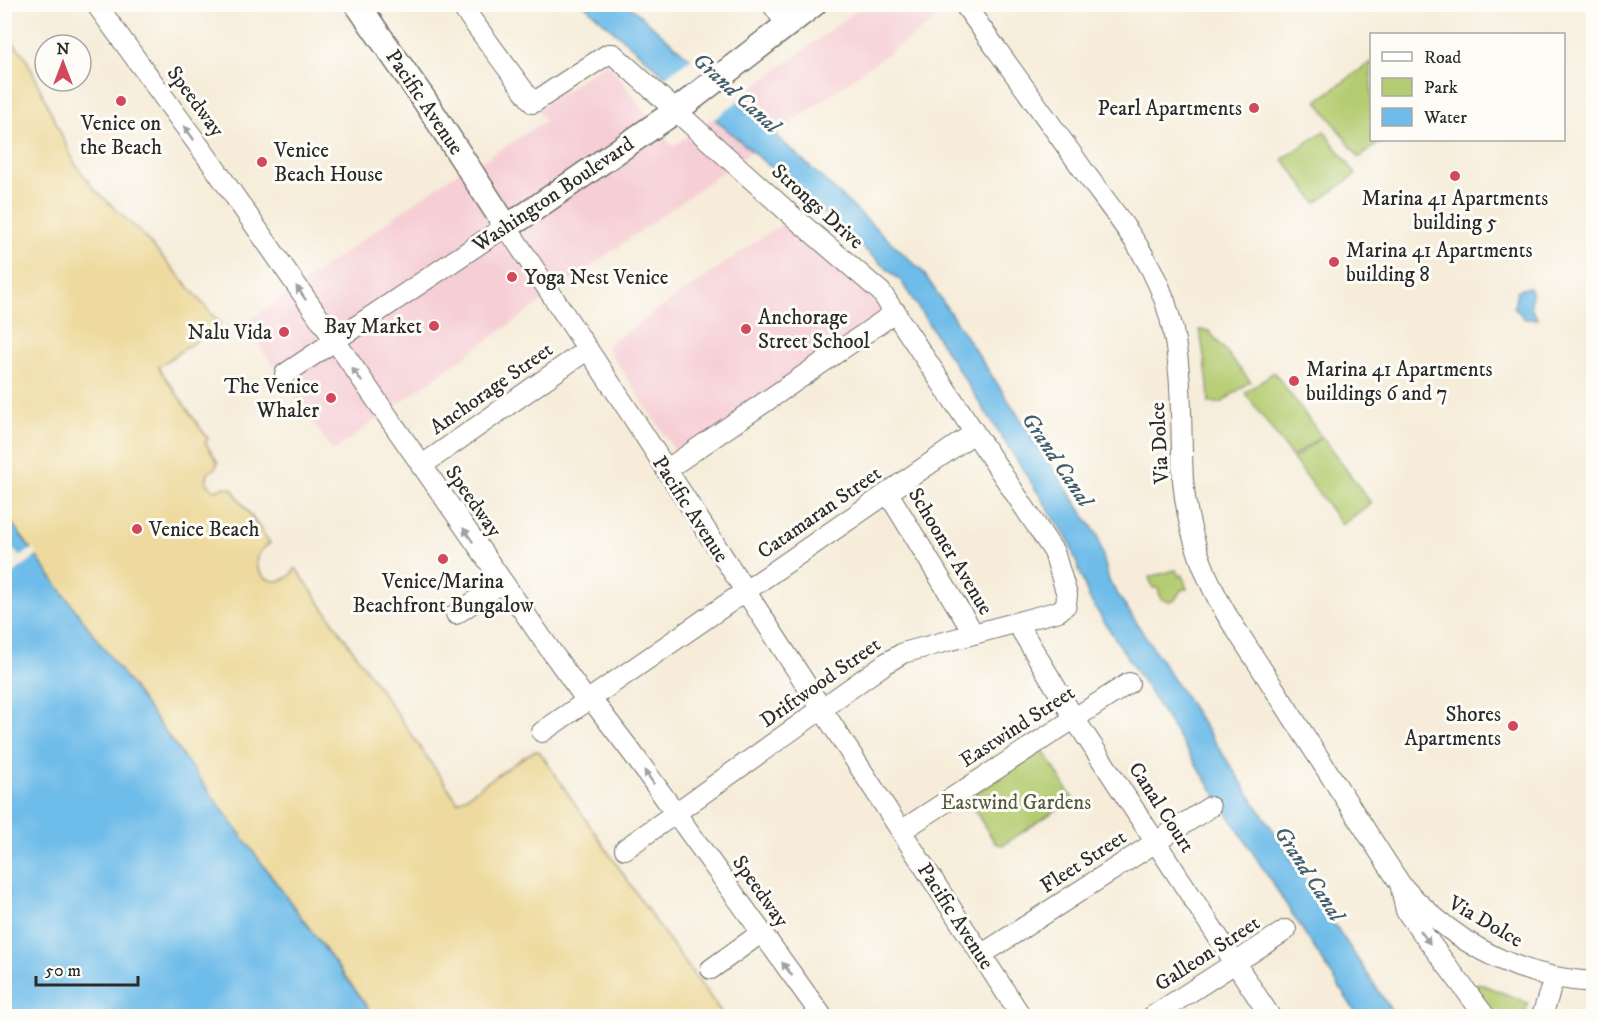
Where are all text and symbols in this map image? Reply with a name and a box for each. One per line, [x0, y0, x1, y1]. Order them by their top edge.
north arrow [33, 33, 93, 93]
legend [1370, 33, 1565, 141]
text: N [56, 39, 70, 59]
street label: Pacific Avenue [379, 45, 469, 160]
water label: Grand Canal [687, 47, 787, 141]
text: Road [1424, 47, 1461, 69]
street label: Speedway [161, 61, 230, 143]
text: Park [1424, 77, 1458, 99]
marker: Venice on the Beach [114, 94, 128, 108]
place label: Pearl Apartments [1098, 96, 1242, 122]
marker: Pearl Apartments [1247, 101, 1261, 115]
text: Water [1423, 107, 1467, 129]
place label: Venice on the Beach [80, 111, 162, 161]
one-way arrow [183, 126, 195, 142]
street label: Washington Boulevard [467, 131, 640, 259]
place label: Venice Beach House [273, 138, 383, 188]
marker: Venice Beach House [255, 155, 269, 169]
street label: Strongs Drive [766, 159, 869, 255]
marker: Marina 41 Apartments building 5 [1448, 169, 1462, 183]
place label: Marina 41 Apartments building 5 [1362, 186, 1548, 236]
place label: Marina 41 Apartments building 8 [1346, 238, 1532, 288]
marker: Marina 41 Apartments building 8 [1327, 255, 1341, 269]
place label: Yoga Nest Venice [524, 265, 669, 291]
marker: Yoga Nest Venice [505, 270, 519, 284]
one-way arrow [295, 286, 307, 302]
place label: Anchorage Street School [758, 305, 871, 355]
place label: Bay Market [324, 314, 422, 340]
marker: Bay Market [427, 319, 441, 333]
place label: Nalu Vida [188, 320, 272, 346]
marker: Anchorage Street School [739, 322, 753, 336]
marker: Nalu Vida [277, 325, 291, 339]
street label: Anchorage Street [425, 337, 558, 441]
place label: Marina 41 Apartments buildings 6 and 7 [1306, 357, 1492, 407]
one-way arrow [351, 367, 363, 383]
place label: The Venice Whaler [224, 374, 319, 424]
marker: Marina 41 Apartments buildings 6 and 7 [1287, 374, 1301, 388]
marker: The Venice Whaler [324, 391, 338, 405]
street label: Via Dolce [1145, 401, 1175, 485]
water label: Grand Canal [1015, 407, 1099, 514]
street label: Pacific Avenue [646, 452, 734, 568]
street label: Catamaran Street [753, 460, 887, 565]
street label: Speedway [439, 461, 508, 543]
street label: Schooner Avenue [902, 483, 998, 620]
place label: Venice Beach [148, 517, 259, 543]
marker: Venice Beach [130, 522, 144, 536]
one-way arrow [462, 527, 474, 543]
marker: Venice/Marina Beachfront Bungalow [436, 552, 450, 566]
place label: Venice/Marina Beachfront Bungalow [352, 569, 534, 619]
street label: Driftwood Street [755, 632, 886, 734]
street label: Eastwind Street [955, 680, 1080, 774]
place label: Shores Apartments [1405, 702, 1501, 752]
marker: Shores Apartments [1506, 719, 1520, 733]
street label: Canal Court [1122, 758, 1200, 858]
one-way arrow [643, 769, 655, 785]
park label: Eastwind Gardens [941, 790, 1091, 816]
water label: Grand Canal [1268, 821, 1351, 928]
street label: Fleet Street [1036, 824, 1132, 899]
street label: Speedway [726, 851, 795, 933]
street label: Pacific Avenue [911, 859, 999, 975]
street label: Via Dolce [1443, 890, 1528, 954]
street label: Galleon Street [1150, 910, 1265, 997]
one-way arrow [1419, 929, 1431, 945]
scale bar [36, 949, 138, 987]
text: 50 m [45, 960, 81, 982]
one-way arrow [781, 961, 794, 977]

